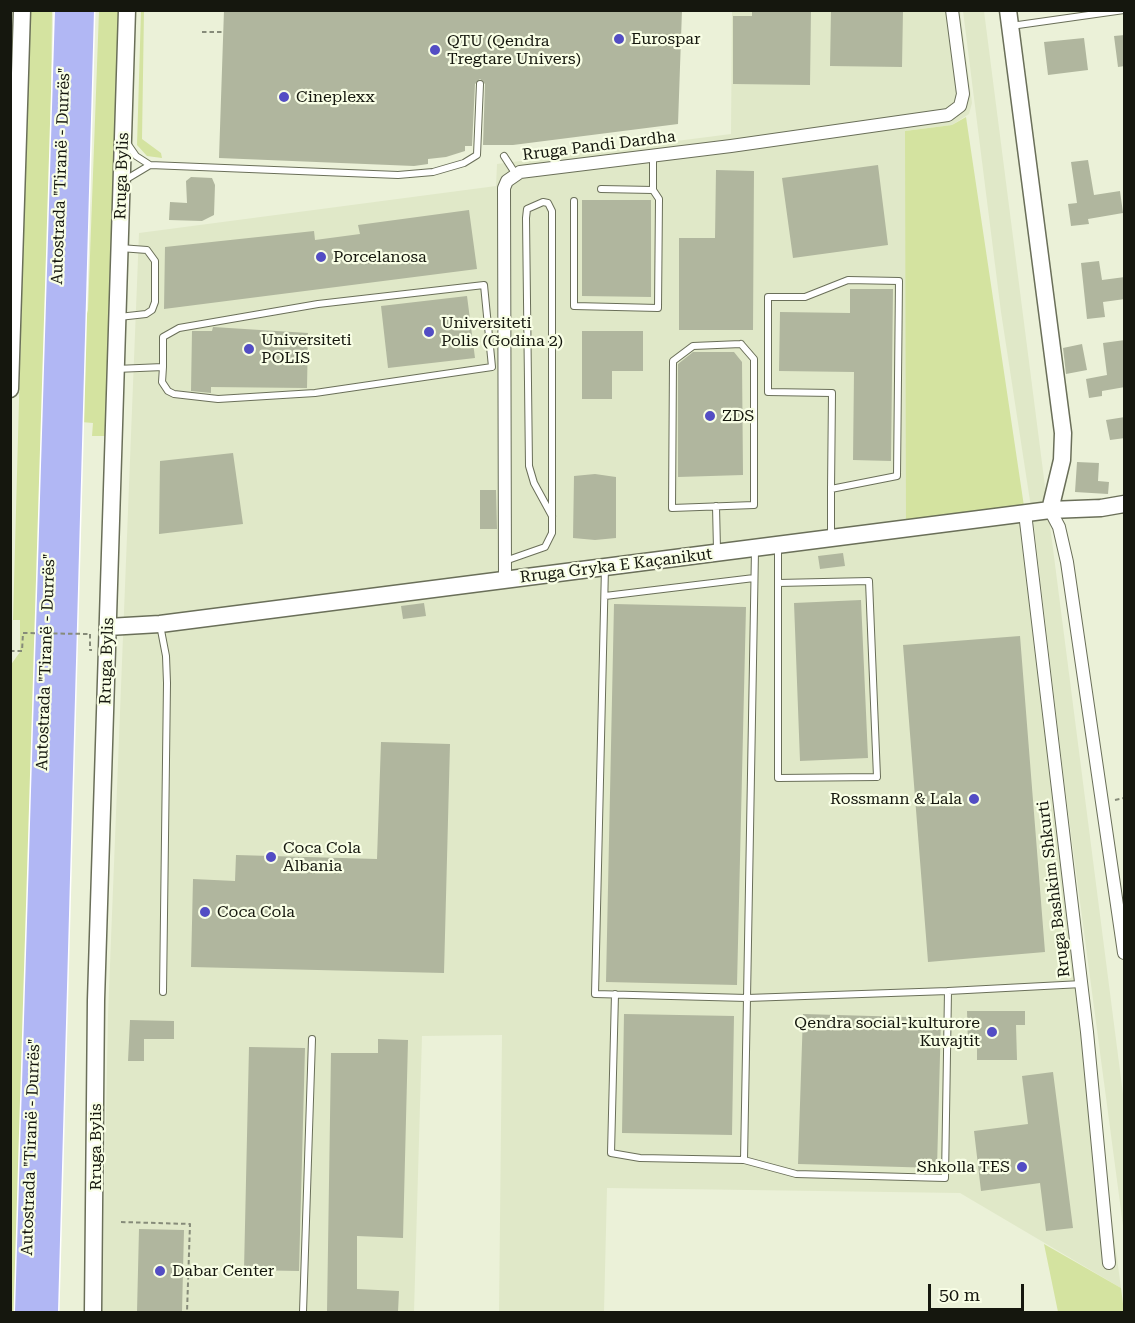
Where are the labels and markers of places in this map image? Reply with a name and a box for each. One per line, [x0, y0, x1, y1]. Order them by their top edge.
place label: Eurospar [631, 29, 700, 49]
place label: QTU (Qendra Tregtare Univers) [447, 31, 581, 69]
marker: Eurospar [612, 32, 626, 46]
marker: QTU (Qendra Tregtare Univers) [428, 43, 442, 57]
place label: Cineplexx [296, 87, 375, 107]
marker: Cineplexx [277, 90, 291, 104]
place label: Porcelanosa [333, 247, 427, 267]
marker: Porcelanosa [314, 250, 328, 264]
place label: Universiteti Polis (Godina 2) [441, 313, 563, 351]
marker: Universiteti Polis (Godina 2) [422, 325, 436, 339]
place label: Universiteti POLIS [261, 330, 352, 368]
marker: Universiteti POLIS [242, 342, 256, 356]
place label: ZDS [722, 406, 754, 426]
marker: ZDS [703, 409, 717, 423]
place label: Rossmann & Lala [830, 789, 962, 809]
marker: Rossmann & Lala [967, 792, 981, 806]
place label: Coca Cola Albania [283, 838, 361, 876]
marker: Coca Cola Albania [264, 850, 278, 864]
place label: Coca Cola [217, 902, 295, 922]
marker: Coca Cola [198, 905, 212, 919]
place label: Qendra social-kulturore Kuvajtit [794, 1013, 980, 1051]
marker: Qendra social-kulturore Kuvajtit [985, 1025, 999, 1039]
place label: Shkolla TES [917, 1157, 1010, 1177]
marker: Shkolla TES [1015, 1160, 1029, 1174]
place label: Dabar Center [172, 1261, 274, 1281]
marker: Dabar Center [153, 1264, 167, 1278]

